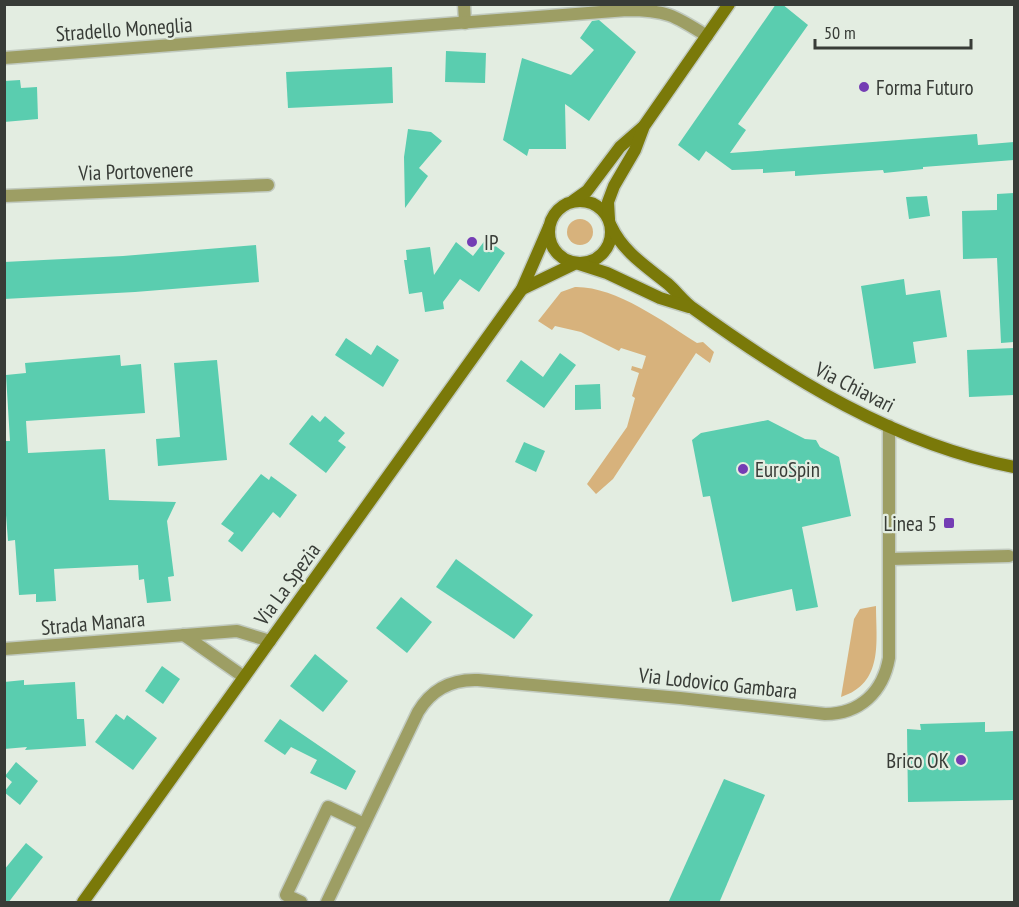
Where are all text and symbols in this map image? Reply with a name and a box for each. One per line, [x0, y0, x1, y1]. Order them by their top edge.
street label: Stradello Moneglia [55, 11, 193, 47]
scale bar [815, 12, 971, 50]
text: 50 m [824, 21, 856, 44]
place label: Forma Futuro [876, 74, 974, 101]
marker: Forma Futuro [857, 80, 871, 94]
street label: Via Portovenere [77, 156, 194, 187]
place label: IP [484, 229, 498, 256]
marker: IP [465, 235, 479, 249]
street label: Via Chiavari [810, 355, 899, 419]
place label: EuroSpin [755, 456, 820, 483]
marker: EuroSpin [736, 462, 750, 476]
place label: Linea 5 [884, 510, 937, 537]
marker: Linea 5 [942, 516, 956, 530]
street label: Via La Spezia [247, 537, 326, 631]
street label: Strada Manara [40, 605, 146, 641]
street label: Via Lodovico Gambara [636, 661, 799, 705]
place label: Brico OK [886, 747, 949, 774]
marker: Brico OK [954, 753, 968, 767]

